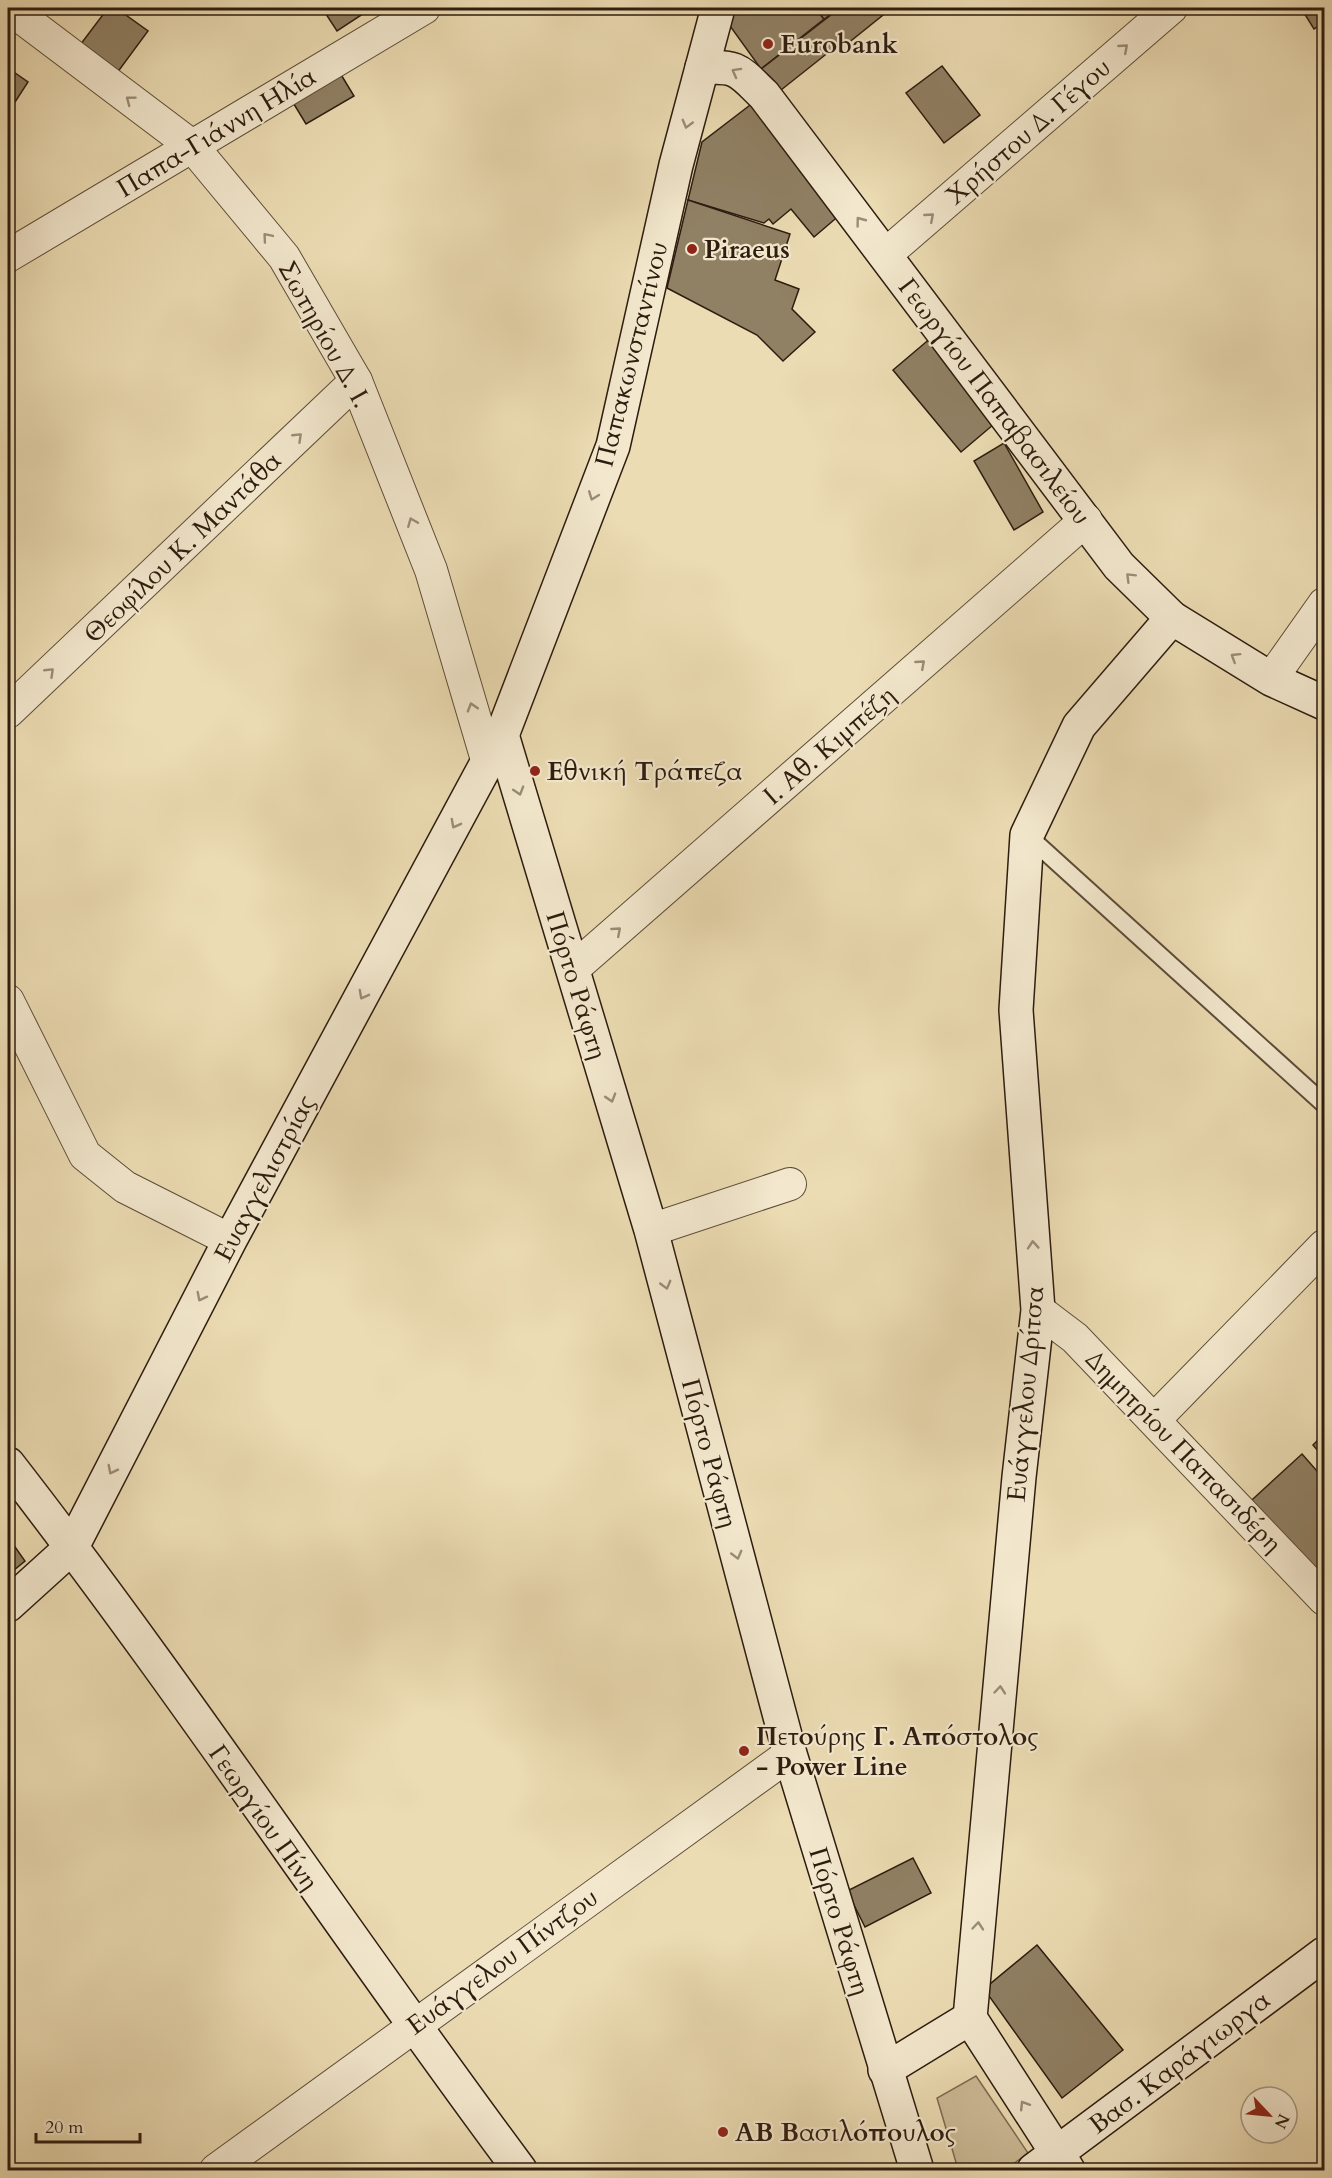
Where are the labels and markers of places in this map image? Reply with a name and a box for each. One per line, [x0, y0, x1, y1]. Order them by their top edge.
place label: Eurobank [780, 27, 899, 62]
marker: Eurobank [761, 37, 775, 51]
place label: Piraeus [704, 232, 790, 267]
marker: Piraeus [685, 242, 699, 256]
place label: Εθνική Τράπεζα [547, 754, 743, 789]
marker: Εθνική Τράπεζα [528, 764, 542, 778]
place label: Πετούρης Γ. Απόστολος - Power Line [756, 1719, 1038, 1784]
marker: Πετούρης Γ. Απόστολος - Power Line [737, 1744, 751, 1758]
place label: ΑΒ Βασιλόπουλος [735, 2115, 956, 2150]
marker: ΑΒ Βασιλόπουλος [716, 2125, 730, 2139]

